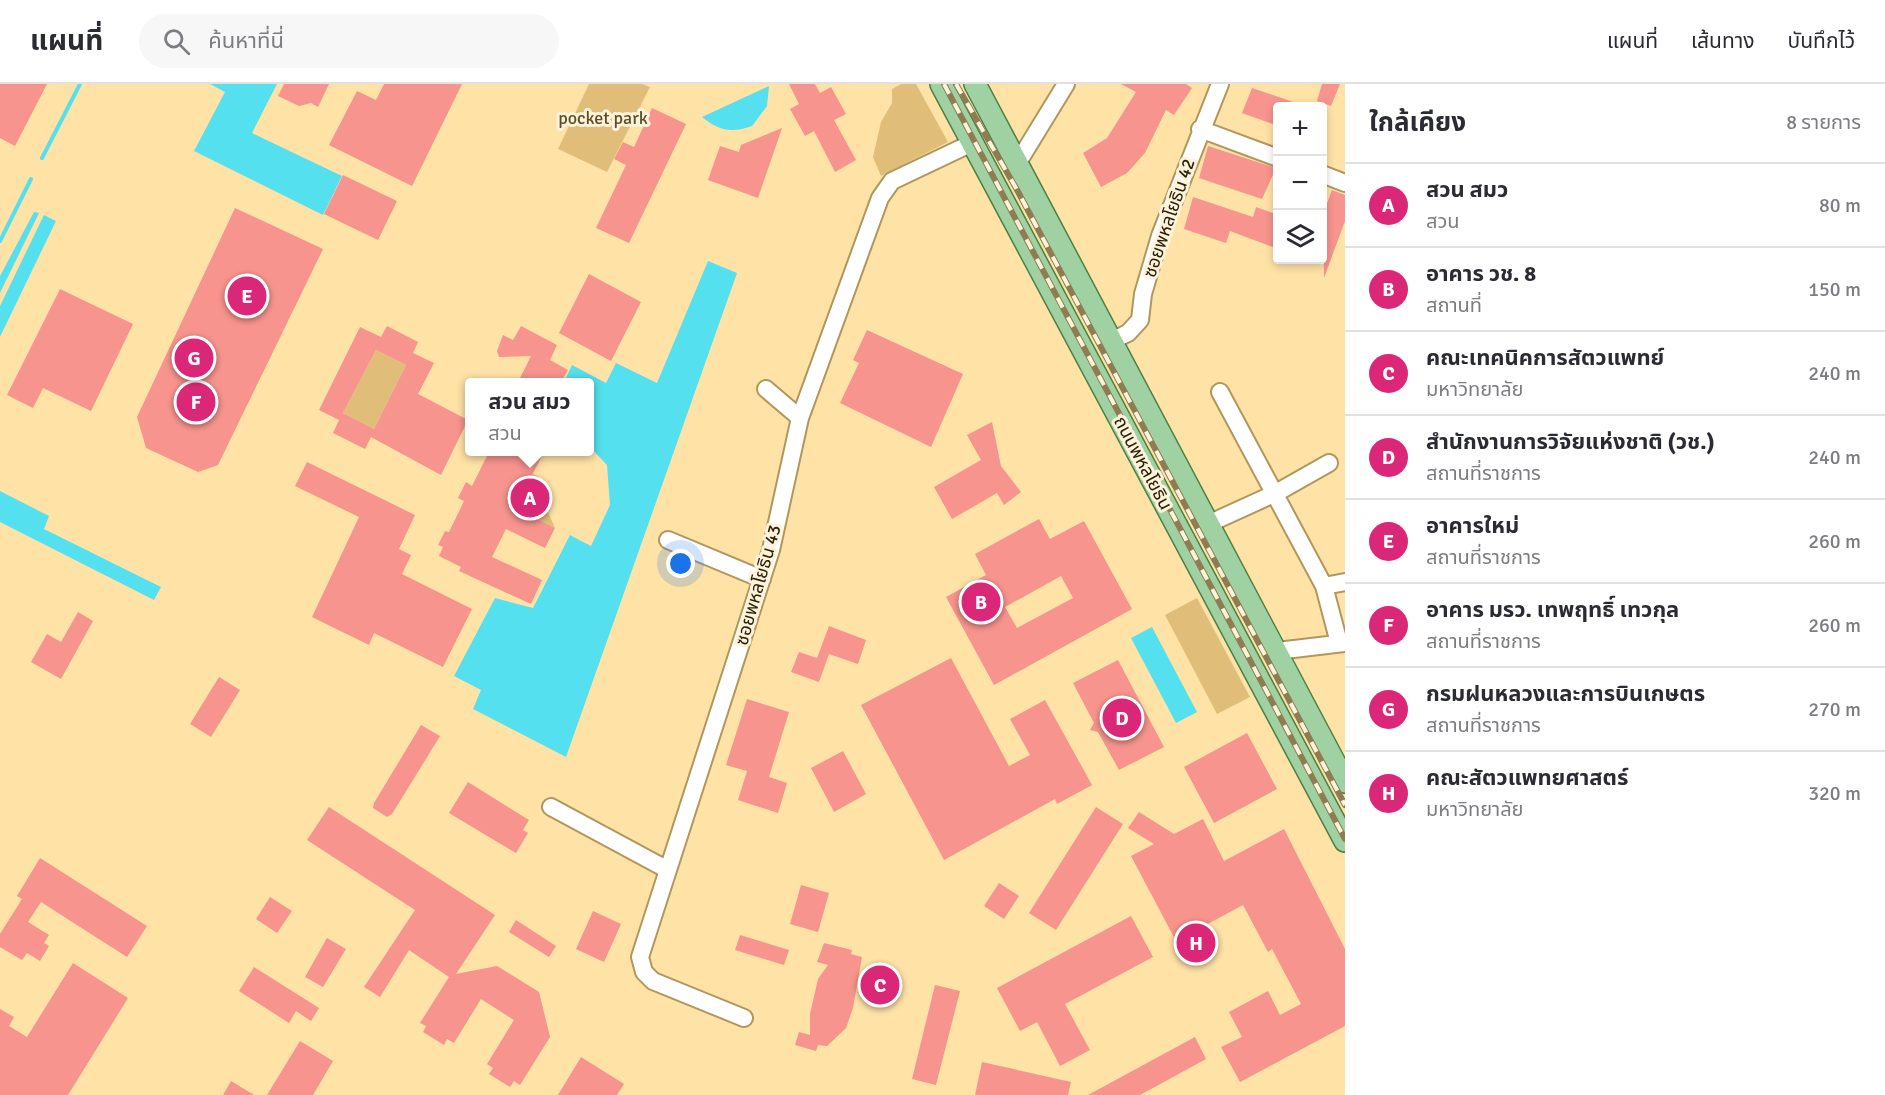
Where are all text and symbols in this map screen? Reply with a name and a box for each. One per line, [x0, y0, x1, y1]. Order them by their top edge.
search box [139, 14, 559, 68]
text: แผนที่ [30, 24, 103, 58]
icon: search [160, 25, 193, 58]
text: ค้นหาที่นี่ [208, 27, 284, 54]
text: แผนที่ [1607, 28, 1658, 54]
text: เส้นทาง [1691, 28, 1755, 54]
text: บันทึกไว้ [1788, 28, 1855, 54]
map controls [1273, 102, 1327, 264]
button: + [1273, 102, 1327, 156]
park label: pocket park [558, 107, 648, 129]
text: ใกล้เคียง [1369, 107, 1466, 139]
text: 8 รายการ [1786, 110, 1861, 135]
street label: ซอยพหลโยธิน 42 [1138, 156, 1200, 280]
button: − [1273, 156, 1327, 210]
text: สวน สมว [1426, 176, 1508, 203]
text: A [1382, 193, 1395, 218]
text: 80 m [1819, 193, 1861, 218]
text: สวน [1426, 209, 1460, 234]
button: layers [1273, 210, 1327, 264]
text: อาคาร วช. 8 [1426, 260, 1536, 287]
pin: E [228, 274, 266, 318]
text: B [1382, 277, 1395, 302]
text: 150 m [1808, 277, 1861, 302]
text: สถานที่ [1426, 293, 1482, 318]
pin: G [174, 336, 214, 380]
text: คณะเทคนิคการสัตวแพทย์ [1426, 344, 1664, 371]
text: C [1382, 361, 1395, 386]
text: 240 m [1808, 361, 1861, 386]
text: มหาวิทยาลัย [1426, 377, 1523, 402]
popup [465, 378, 594, 456]
pin: F [176, 380, 216, 424]
text: สวน สมว [488, 388, 571, 415]
street label: ถนนพหลโยธิน [1109, 412, 1177, 514]
text: สวน [488, 421, 522, 446]
text: สำนักงานการวิจัยแห่งชาติ (วช.) [1426, 428, 1715, 455]
text: D [1382, 445, 1395, 470]
text: 240 m [1808, 445, 1861, 470]
text: สถานที่ราชการ [1426, 461, 1541, 486]
pin: A [510, 476, 550, 520]
text: อาคารใหม่ [1426, 512, 1519, 539]
street label: ซอยพหลโยธิน 43 [730, 522, 786, 648]
text: E [1383, 529, 1394, 554]
text: 260 m [1808, 529, 1861, 554]
text: สถานที่ราชการ [1426, 545, 1541, 570]
your location [666, 549, 695, 578]
pin: B [962, 580, 1000, 624]
text: อาคาร มรว. เทพฤทธิ์ เทวกุล [1426, 596, 1679, 623]
text: F [1383, 613, 1394, 638]
text: 260 m [1808, 613, 1861, 638]
text: สถานที่ราชการ [1426, 629, 1541, 654]
text: กรมฝนหลวงและการบินเกษตร [1426, 680, 1705, 707]
pin: D [1102, 696, 1142, 740]
text: G [1382, 697, 1395, 722]
text: 270 m [1808, 697, 1861, 722]
text: สถานที่ราชการ [1426, 713, 1541, 738]
text: คณะสัตวแพทยศาสตร์ [1426, 764, 1628, 791]
text: H [1382, 781, 1395, 806]
text: 320 m [1808, 781, 1861, 806]
text: มหาวิทยาลัย [1426, 797, 1523, 822]
pin: H [1176, 920, 1216, 966]
pin: C [860, 962, 900, 1008]

